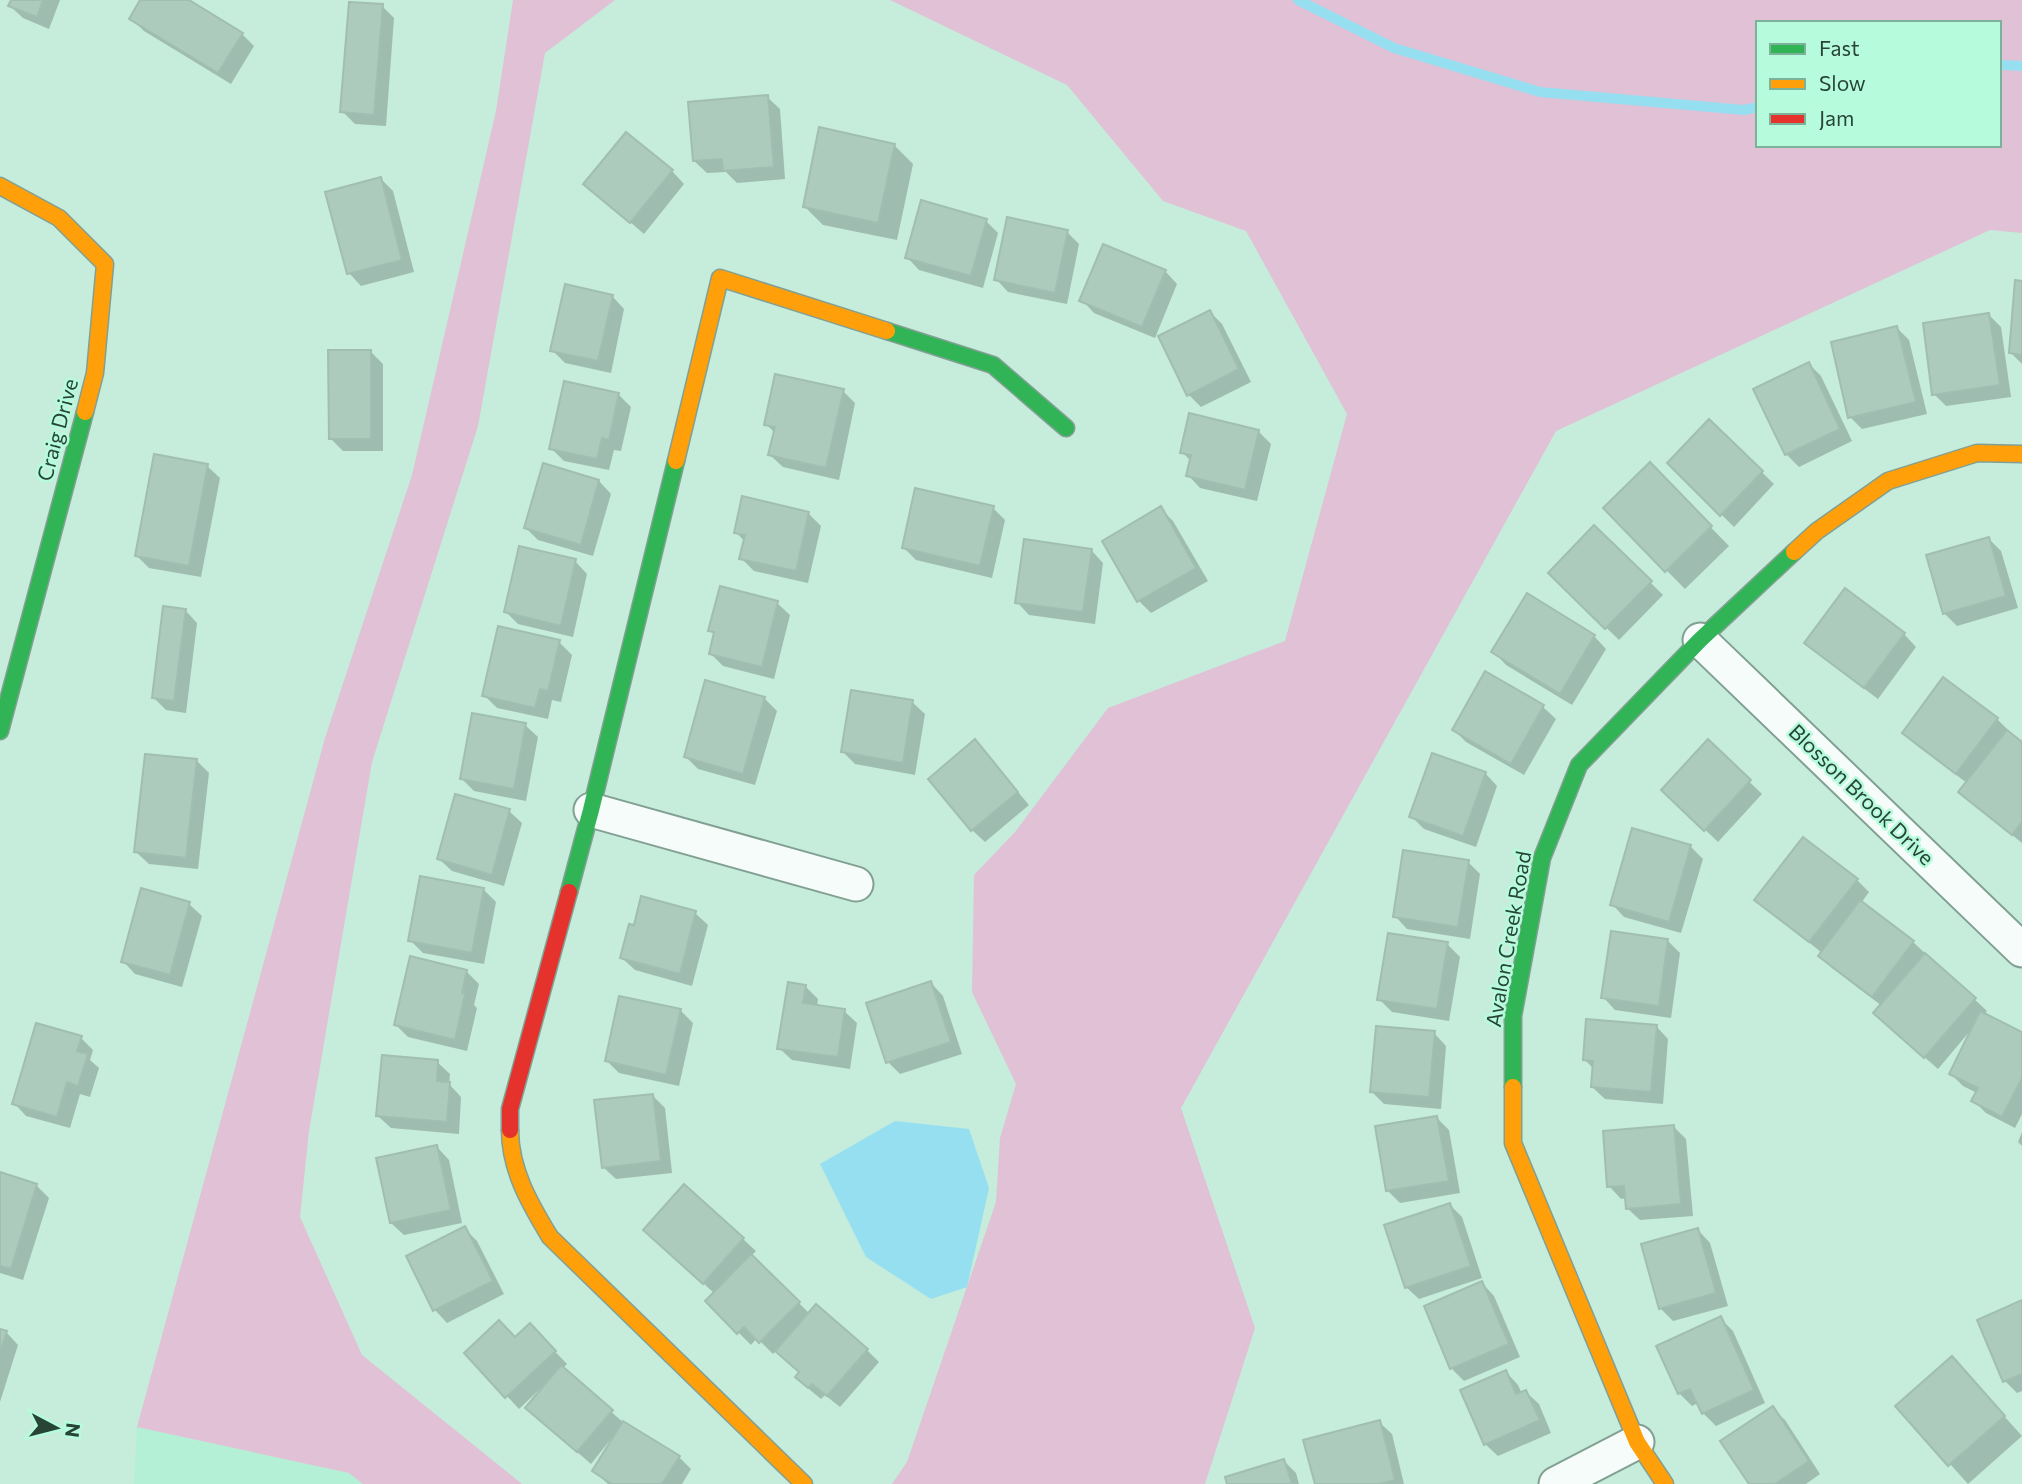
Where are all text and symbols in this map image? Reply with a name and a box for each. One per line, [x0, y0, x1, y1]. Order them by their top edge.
legend [1756, 21, 2001, 147]
text: Fast [1819, 35, 1860, 60]
text: Slow [1819, 70, 1866, 95]
text: Jam [1819, 105, 1854, 130]
street label: Craig Drive [31, 376, 82, 484]
street label: Blosson Brook Drive [1784, 718, 1940, 870]
street label: Avalon Creek Road [1480, 849, 1535, 1029]
north arrow [21, 1393, 91, 1463]
text: N [61, 1422, 86, 1439]

